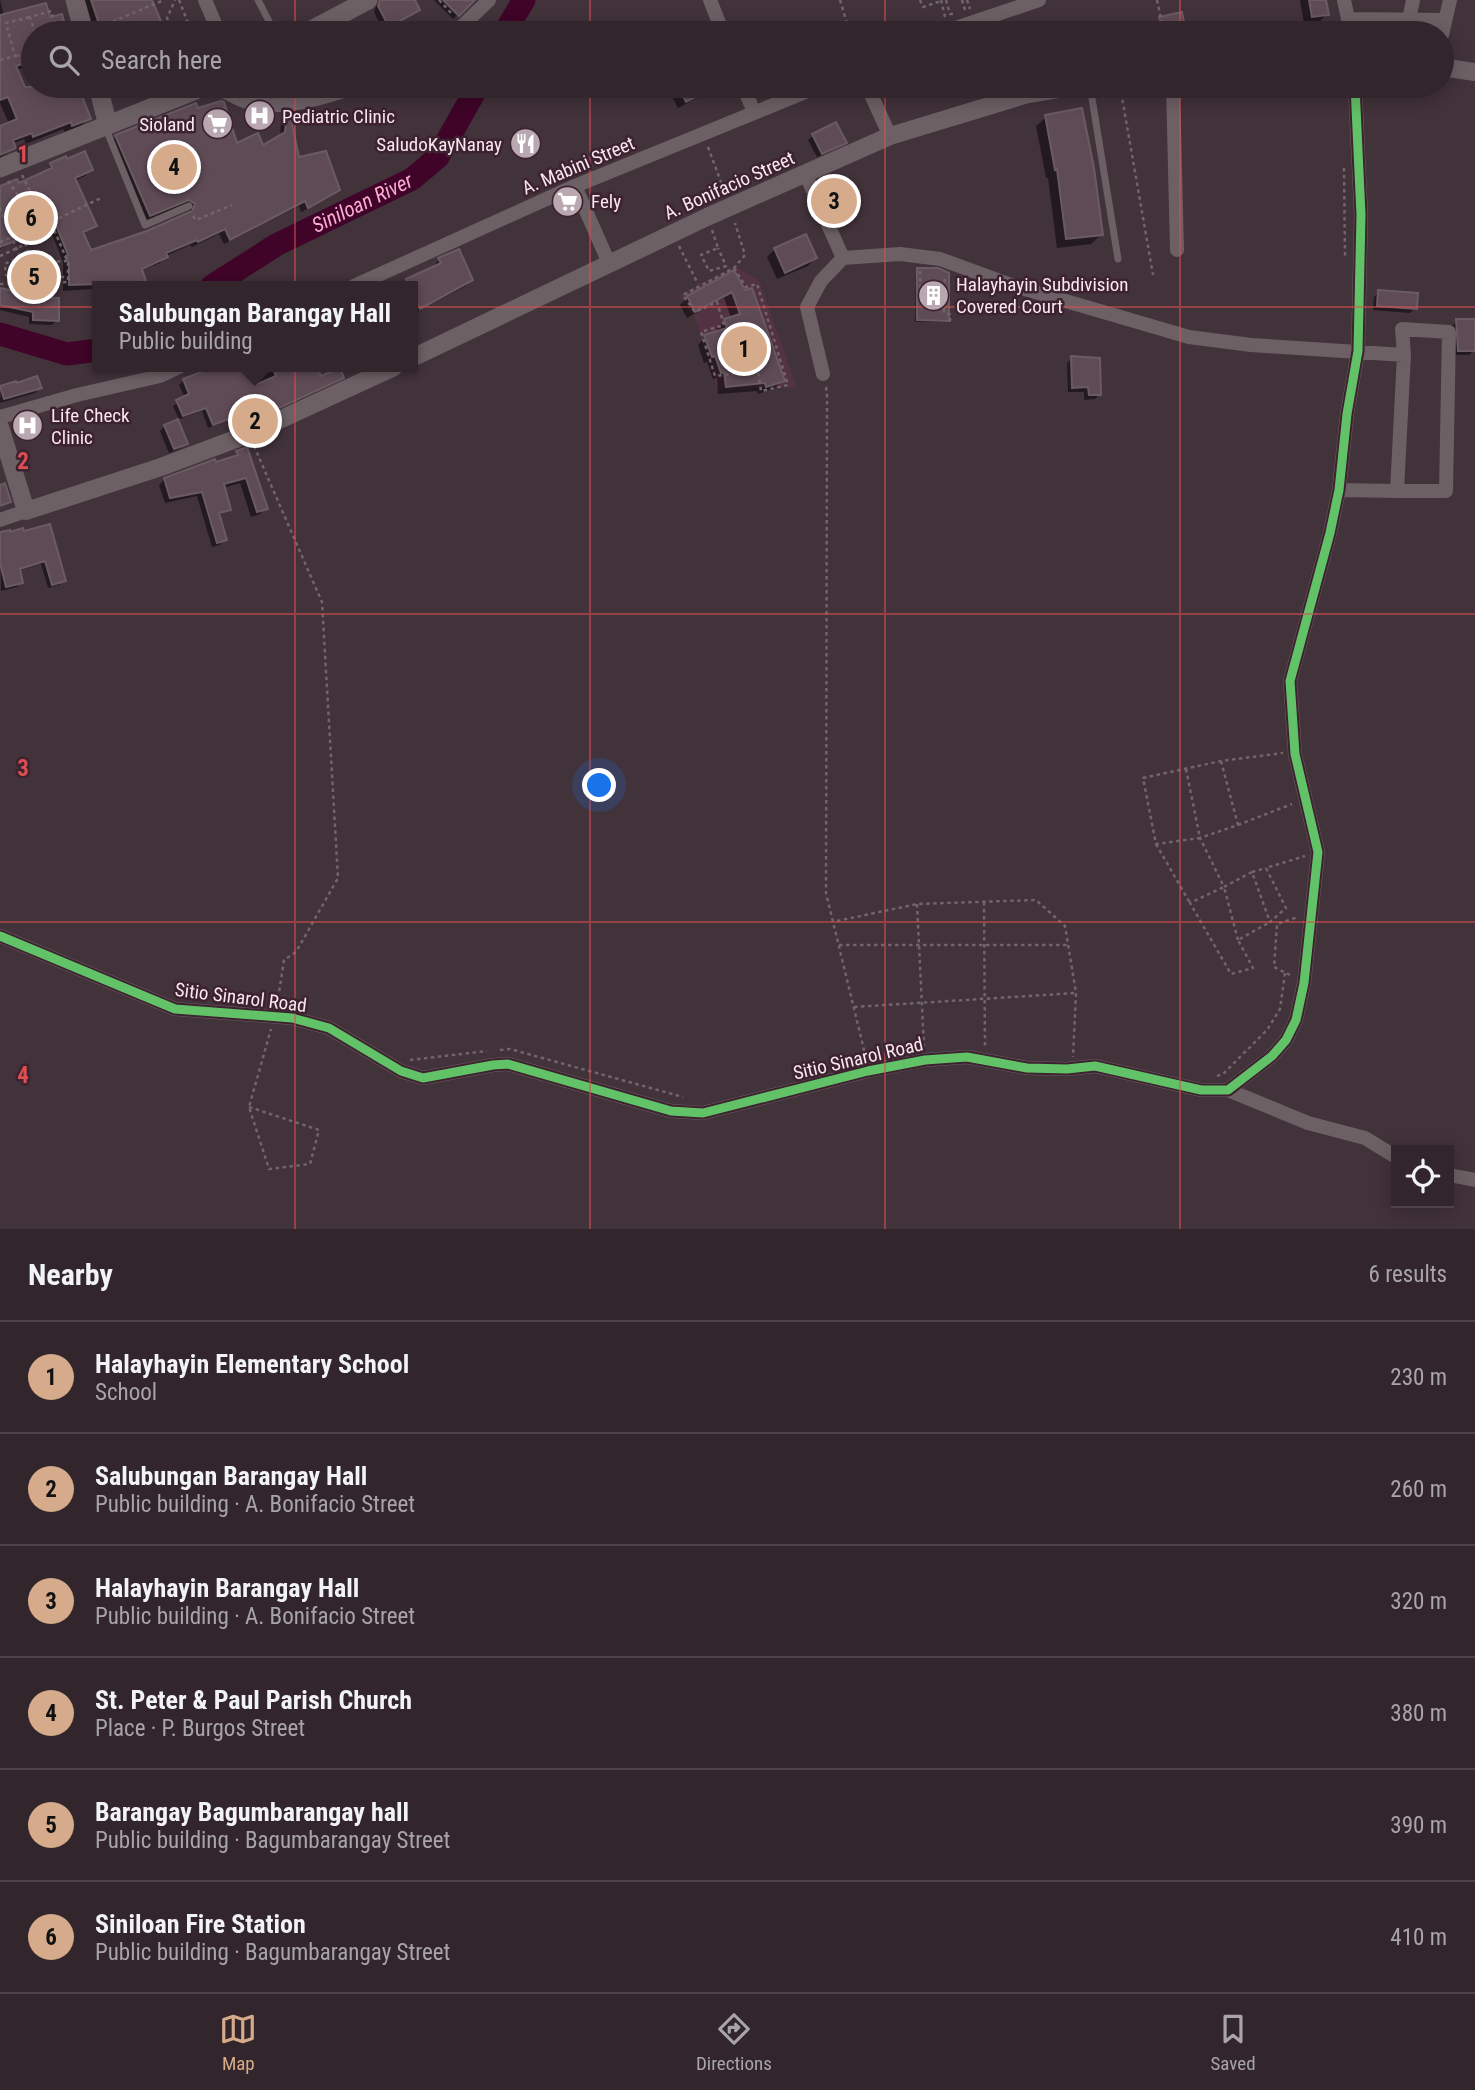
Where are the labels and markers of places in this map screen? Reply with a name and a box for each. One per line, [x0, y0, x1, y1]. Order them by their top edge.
hospital icon: Pediatric Clinic [242, 99, 276, 133]
place label: Pediatric Clinic [282, 105, 395, 128]
supermarket icon: Sioland [201, 107, 235, 141]
place label: Sioland [139, 113, 195, 136]
restaurant icon: SaludoKayNanay [508, 127, 542, 161]
place label: SaludoKayNanay [376, 133, 502, 156]
pin: 4 [151, 141, 197, 193]
pin: 3 [811, 175, 857, 227]
supermarket icon: Fely [551, 184, 585, 218]
place label: Fely [591, 190, 621, 213]
pin: 6 [8, 192, 54, 244]
pin: 5 [11, 251, 57, 303]
place label: Halayhayin Subdivision Covered Court [956, 273, 1129, 318]
building icon: Halayhayin Subdivision Covered Court [916, 278, 950, 312]
pin: 1 [721, 323, 767, 375]
pin: 2 [232, 395, 278, 447]
place label: Life Check Clinic [51, 404, 130, 449]
hospital icon: Life Check Clinic [11, 409, 45, 443]

